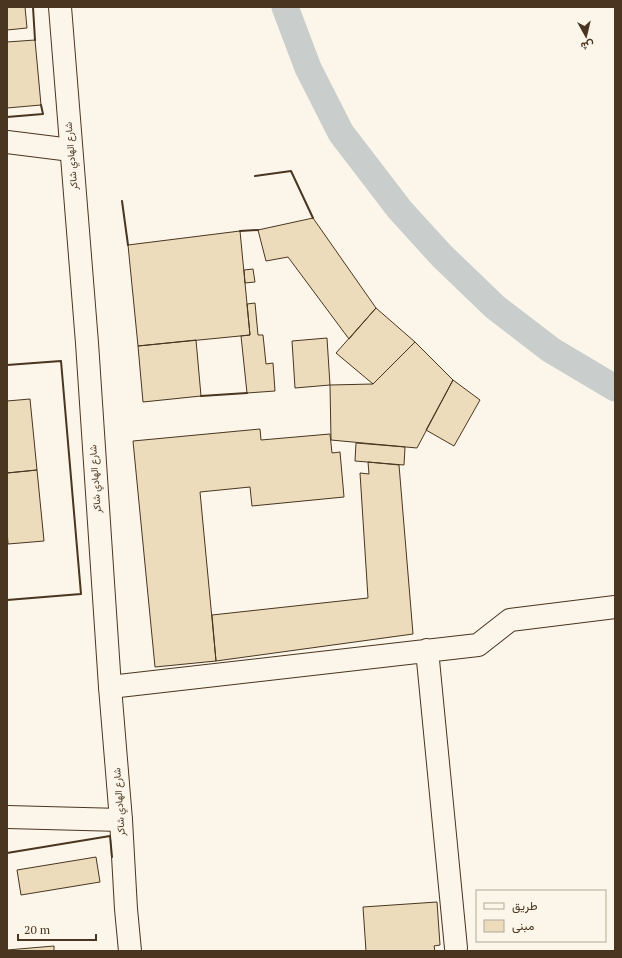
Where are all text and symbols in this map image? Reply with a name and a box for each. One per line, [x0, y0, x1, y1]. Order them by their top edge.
north arrow [566, 16, 606, 56]
text: ش [580, 38, 595, 54]
street label: شارع الهادي شاكر [62, 121, 83, 192]
street label: شارع الهادي شاكر [86, 444, 106, 515]
street label: شارع الهادي شاكر [110, 767, 130, 838]
legend [476, 890, 606, 942]
text: طريق [512, 898, 538, 914]
scale bar [18, 916, 96, 942]
text: مبنى [512, 918, 534, 934]
text: 20 m [24, 922, 51, 937]

